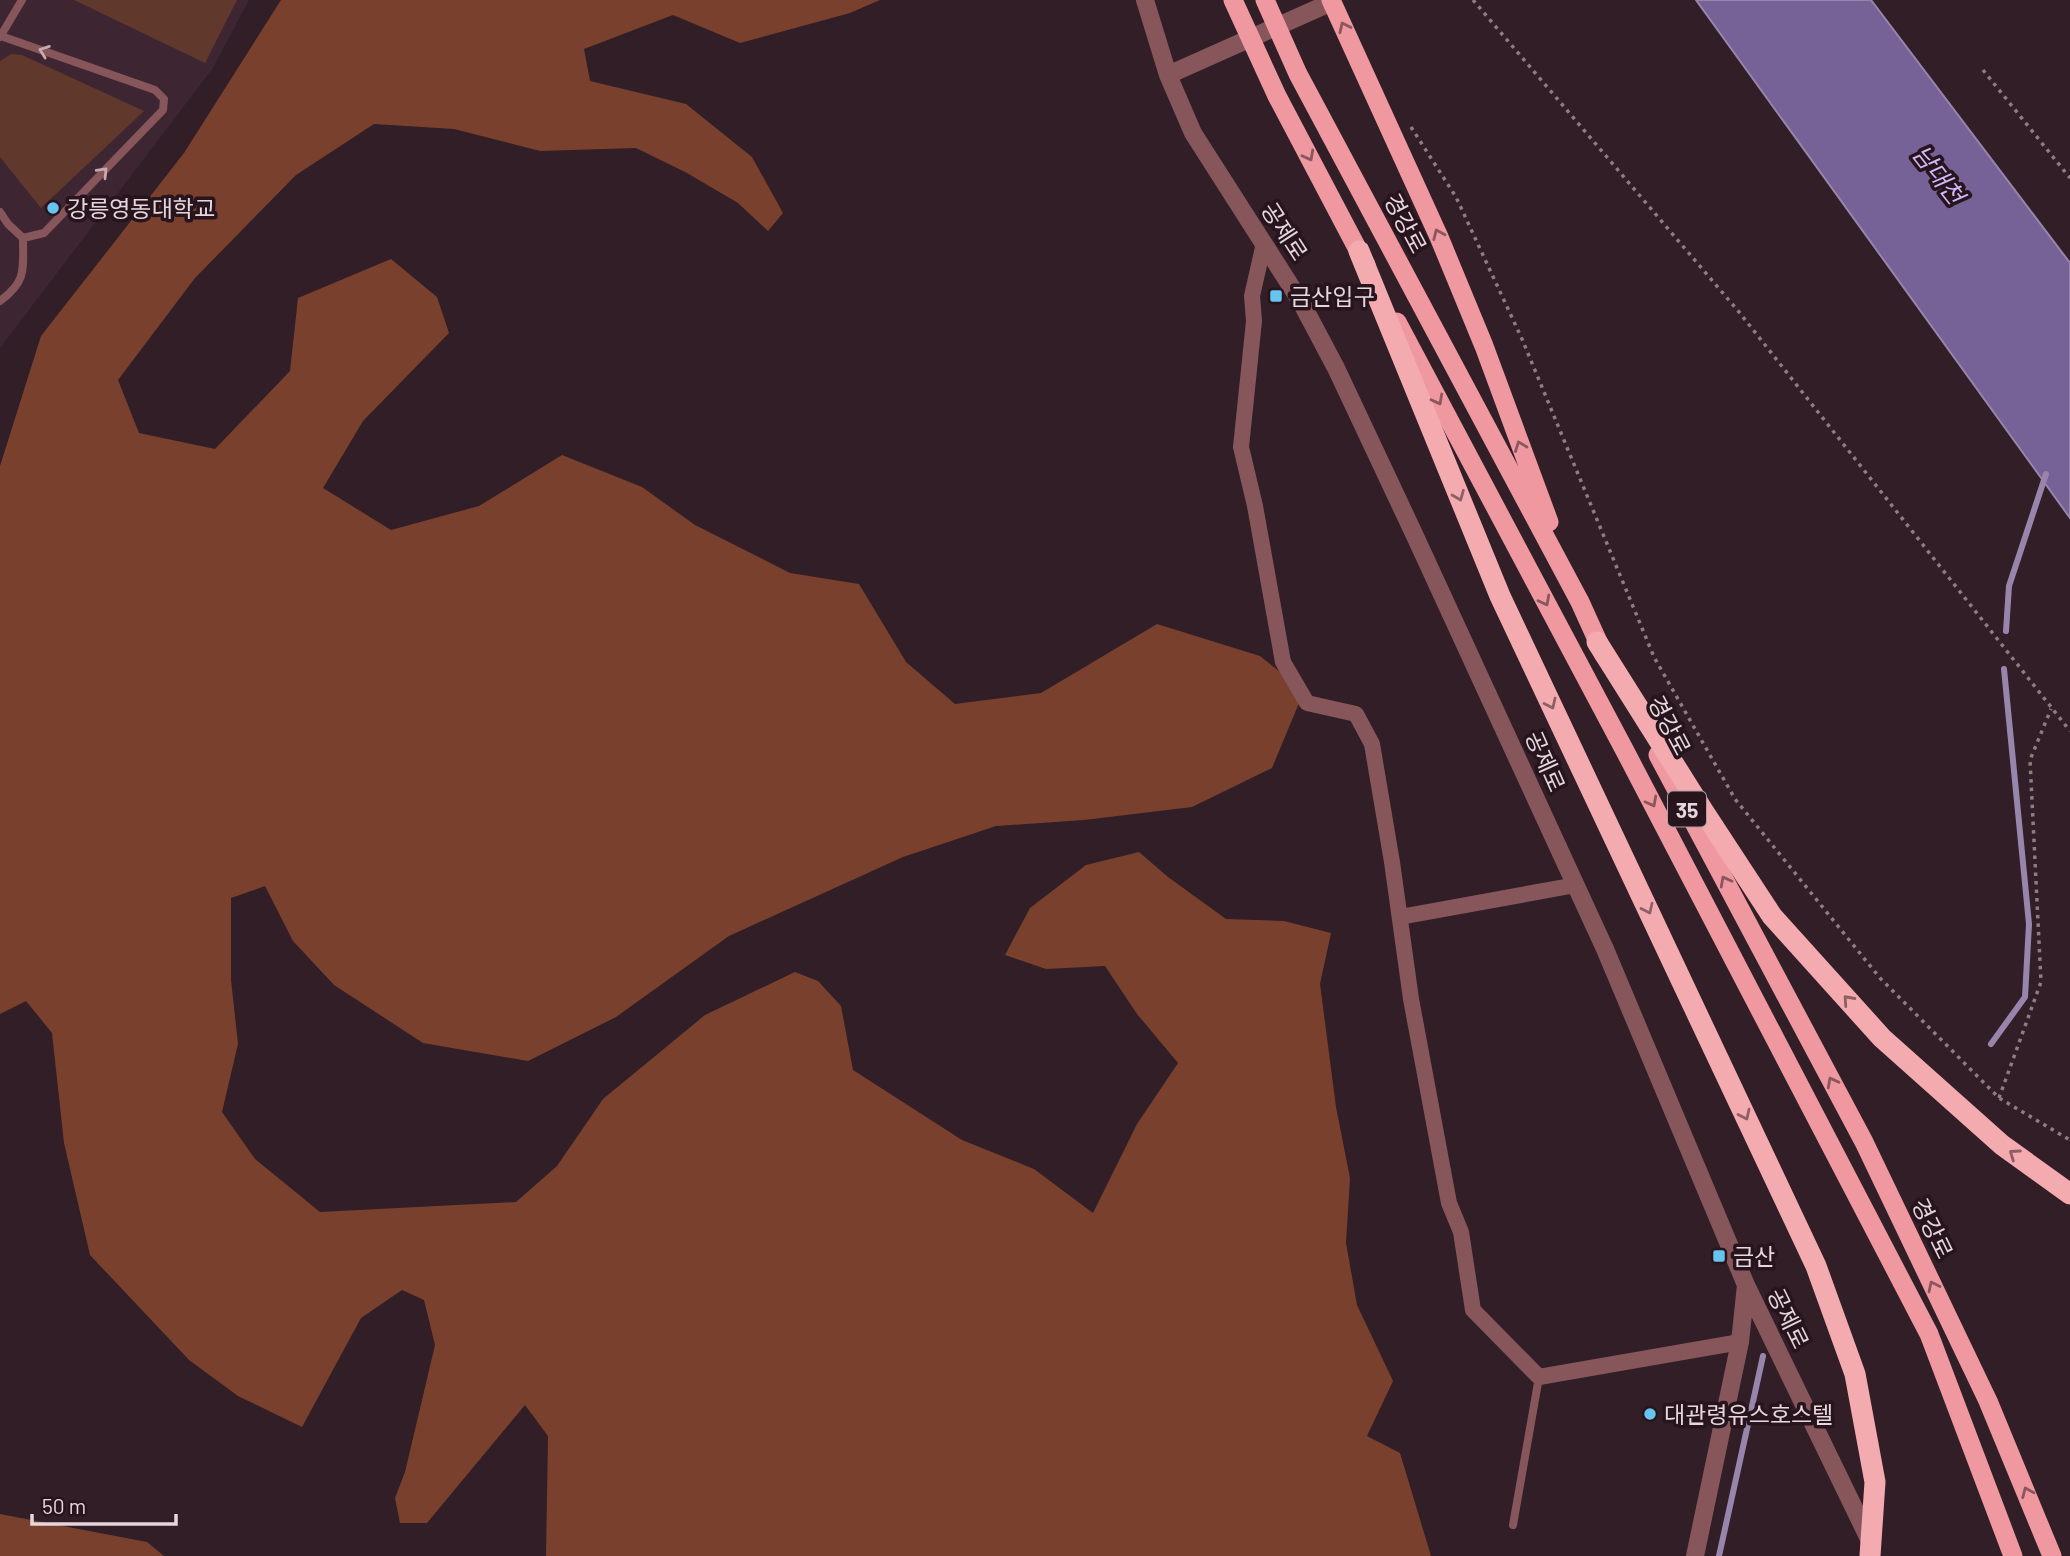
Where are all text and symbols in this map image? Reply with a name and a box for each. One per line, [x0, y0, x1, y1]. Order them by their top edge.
one-way arrow [1338, 22, 1352, 34]
one-way arrow [39, 45, 51, 59]
water label: 남대천 [1907, 139, 1973, 211]
one-way arrow [1300, 149, 1314, 162]
one-way arrow [94, 167, 107, 180]
street label: 경강로 [1379, 188, 1433, 258]
place label: 강릉영동대학교 [67, 194, 215, 222]
street label: 공제로 [1256, 197, 1314, 265]
marker: 강릉영동대학교 [45, 200, 61, 216]
one-way arrow [1432, 229, 1446, 242]
place label: 금산입구 [1290, 282, 1375, 310]
marker: 금산입구 [1268, 288, 1284, 304]
one-way arrow [1430, 393, 1444, 406]
one-way arrow [1515, 441, 1529, 453]
one-way arrow [1451, 488, 1465, 501]
one-way arrow [1537, 594, 1551, 607]
street label: 경강로 [1643, 690, 1697, 760]
one-way arrow [1543, 697, 1557, 709]
street label: 공제로 [1520, 726, 1572, 796]
road number: 35 [1668, 792, 1706, 826]
one-way arrow [1643, 795, 1657, 808]
one-way arrow [1720, 876, 1733, 888]
one-way arrow [1640, 902, 1654, 915]
one-way arrow [1844, 995, 1856, 1008]
one-way arrow [1827, 1077, 1840, 1089]
one-way arrow [1737, 1108, 1751, 1120]
one-way arrow [2009, 1150, 2022, 1162]
street label: 경강로 [1907, 1193, 1959, 1263]
place label: 금산 [1733, 1242, 1775, 1270]
marker: 금산 [1711, 1248, 1727, 1264]
one-way arrow [1927, 1281, 1941, 1293]
street label: 공제로 [1763, 1283, 1815, 1353]
place label: 대관령유스호스텔 [1664, 1400, 1833, 1428]
marker: 대관령유스호스텔 [1642, 1406, 1658, 1422]
scale bar [32, 1482, 175, 1526]
one-way arrow [2021, 1487, 2035, 1500]
text: 50 m [42, 1493, 86, 1518]

